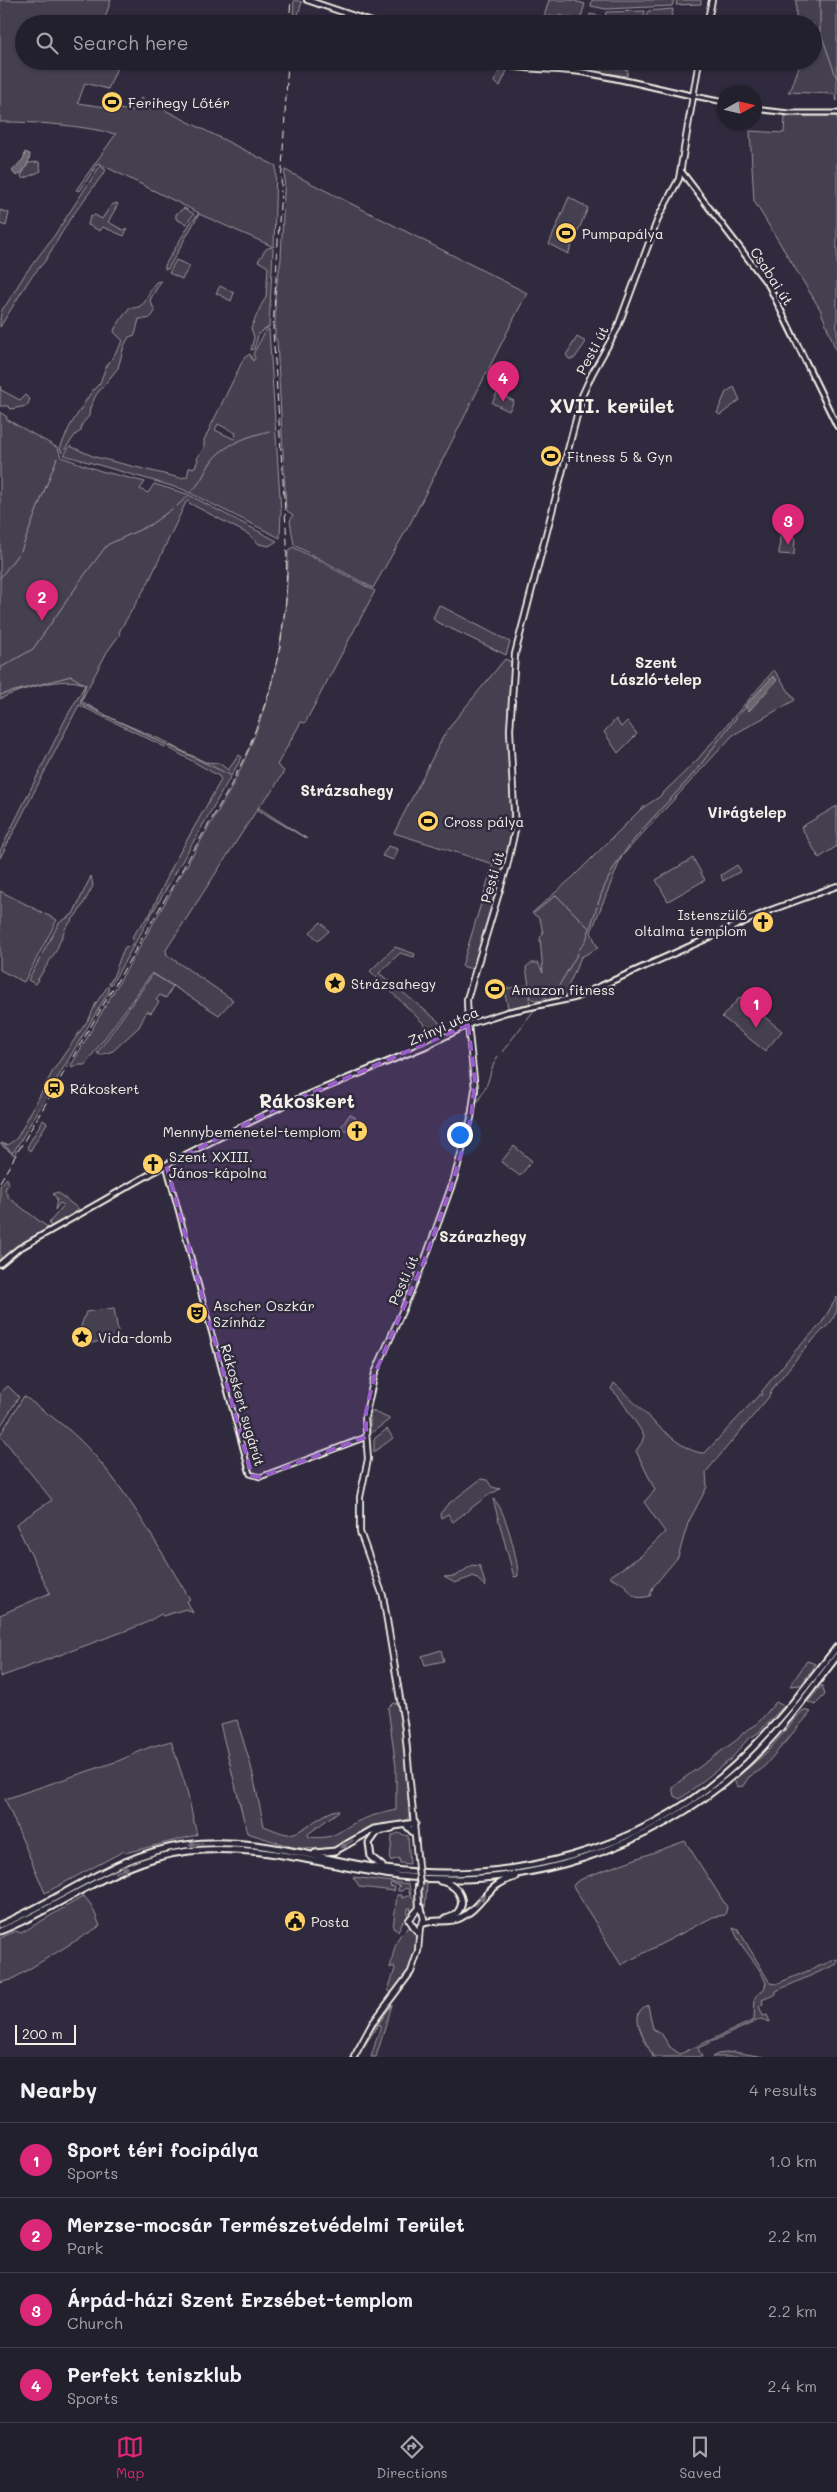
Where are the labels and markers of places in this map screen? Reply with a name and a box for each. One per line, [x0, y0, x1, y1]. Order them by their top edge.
sports icon: Ferihegy Lőtér [100, 90, 124, 114]
place label: Ferihegy Lőtér [128, 93, 230, 112]
sports icon: Pumpapálya [554, 221, 578, 245]
place label: Pumpapálya [582, 224, 664, 243]
pin: 4 [487, 361, 519, 402]
sports icon: Fitness 5 & Gyn [539, 444, 563, 468]
place label: Fitness 5 & Gyn [567, 447, 672, 466]
pin: 3 [772, 504, 804, 545]
pin: 2 [26, 580, 58, 621]
sports icon: Cross pálya [416, 809, 440, 833]
place label: Cross pálya [444, 812, 524, 831]
place label: Istenszülő oltalma templom [635, 905, 747, 940]
church icon: Istenszülő oltalma templom [751, 910, 775, 934]
place icon: Strázsahegy [323, 971, 347, 995]
place label: Strázsahegy [351, 974, 436, 993]
sports icon: Amazon fitness [483, 977, 507, 1001]
place label: Amazon fitness [511, 980, 615, 999]
pin: 1 [740, 987, 772, 1028]
station icon: Rákoskert [42, 1076, 66, 1100]
place label: Rákoskert [70, 1079, 140, 1098]
church icon: Mennybemenetel-templom [345, 1119, 369, 1143]
place label: Mennybemenetel-templom [163, 1122, 341, 1141]
place label: Szent XXIII. János-kápolna [169, 1147, 267, 1182]
church icon: Szent XXIII. János-kápolna [141, 1152, 165, 1176]
place label: Ascher Oszkár Színház [213, 1296, 315, 1331]
theatre icon: Ascher Oszkár Színház [185, 1301, 209, 1325]
place icon: Vida-domb [70, 1325, 94, 1349]
place label: Vida-domb [98, 1328, 172, 1347]
public building icon: Posta [283, 1909, 307, 1933]
place label: Posta [311, 1912, 350, 1931]

